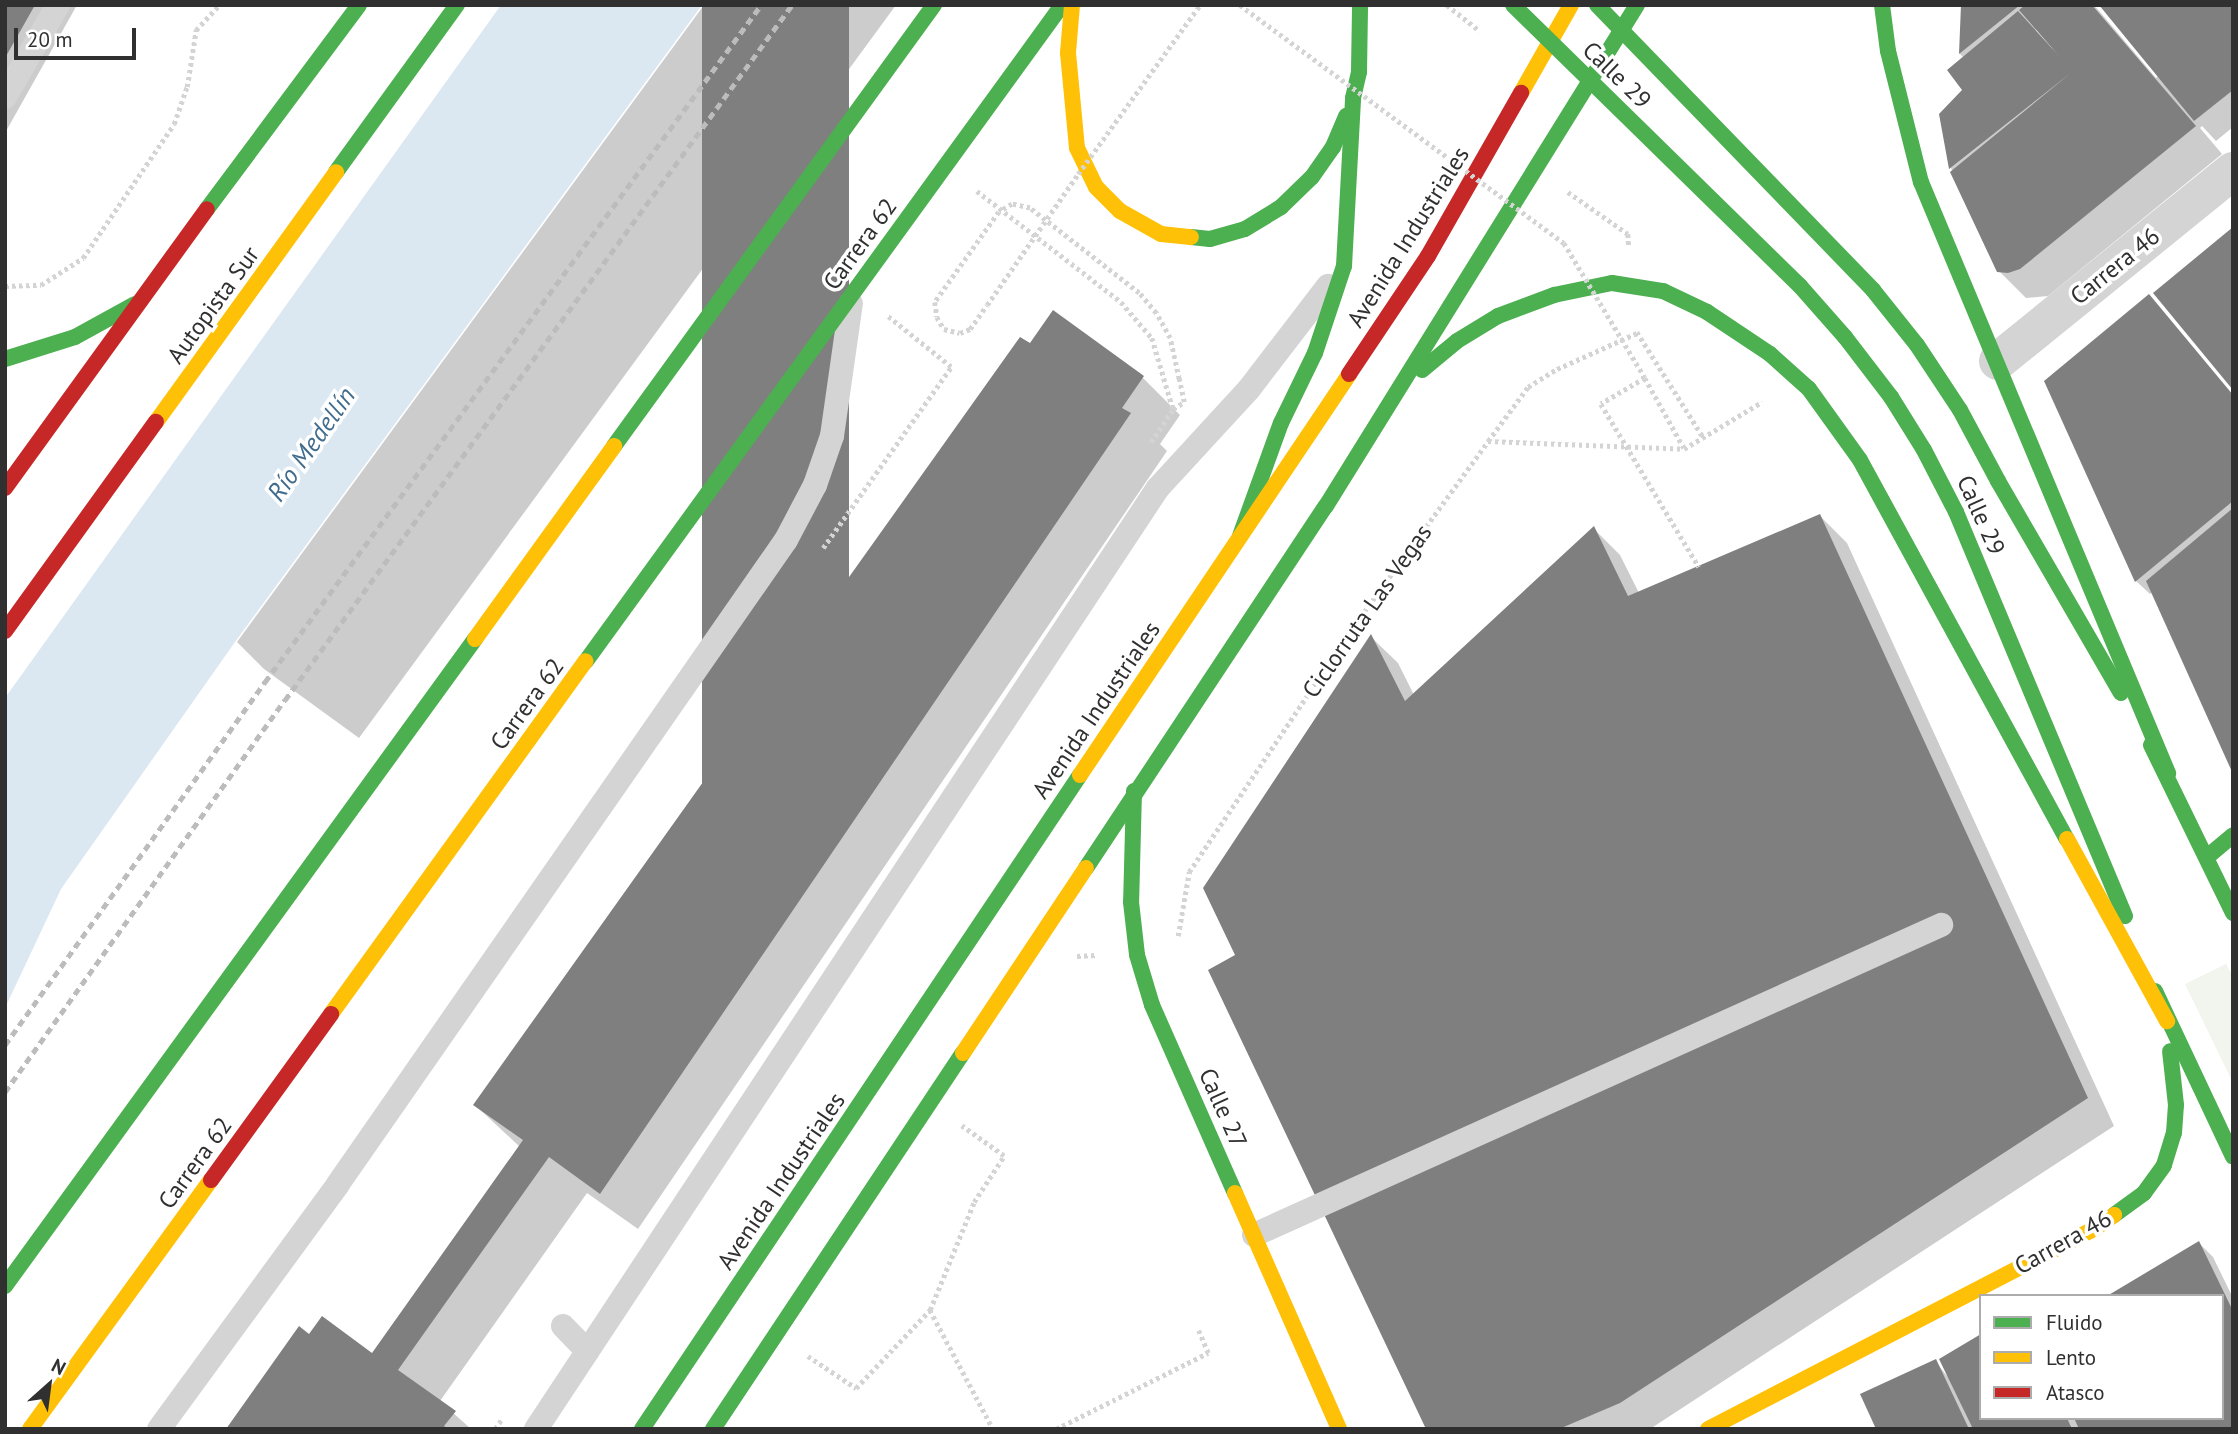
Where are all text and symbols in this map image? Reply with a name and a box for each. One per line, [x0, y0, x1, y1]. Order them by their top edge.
scale bar [18, 14, 140, 58]
text: 20 m [27, 26, 73, 53]
street label: Calle 29 [1577, 35, 1657, 115]
street label: Avenida Industriales [1341, 141, 1475, 333]
street label: Carrera 62 [817, 193, 903, 295]
street label: Carrera 46 [2065, 221, 2165, 311]
street label: Autopista Sur [161, 241, 265, 369]
water label: Río Medellín [260, 381, 362, 507]
street label: Calle 29 [1951, 471, 2011, 559]
street label: Ciclorruta Las Vegas [1296, 518, 1438, 704]
street label: Avenida Industriales [1026, 616, 1166, 804]
street label: Carrera 62 [484, 653, 570, 755]
street label: Calle 27 [1193, 1064, 1253, 1152]
street label: Avenida Industriales [711, 1087, 851, 1275]
street label: Carrera 62 [152, 1112, 238, 1214]
street label: Carrera 46 [2010, 1204, 2116, 1280]
legend [1979, 1294, 2224, 1420]
text: Fluido [2046, 1309, 2103, 1336]
text: Lento [2046, 1344, 2096, 1371]
north arrow [14, 1350, 84, 1420]
text: N [48, 1353, 70, 1380]
text: Atasco [2046, 1379, 2105, 1406]

